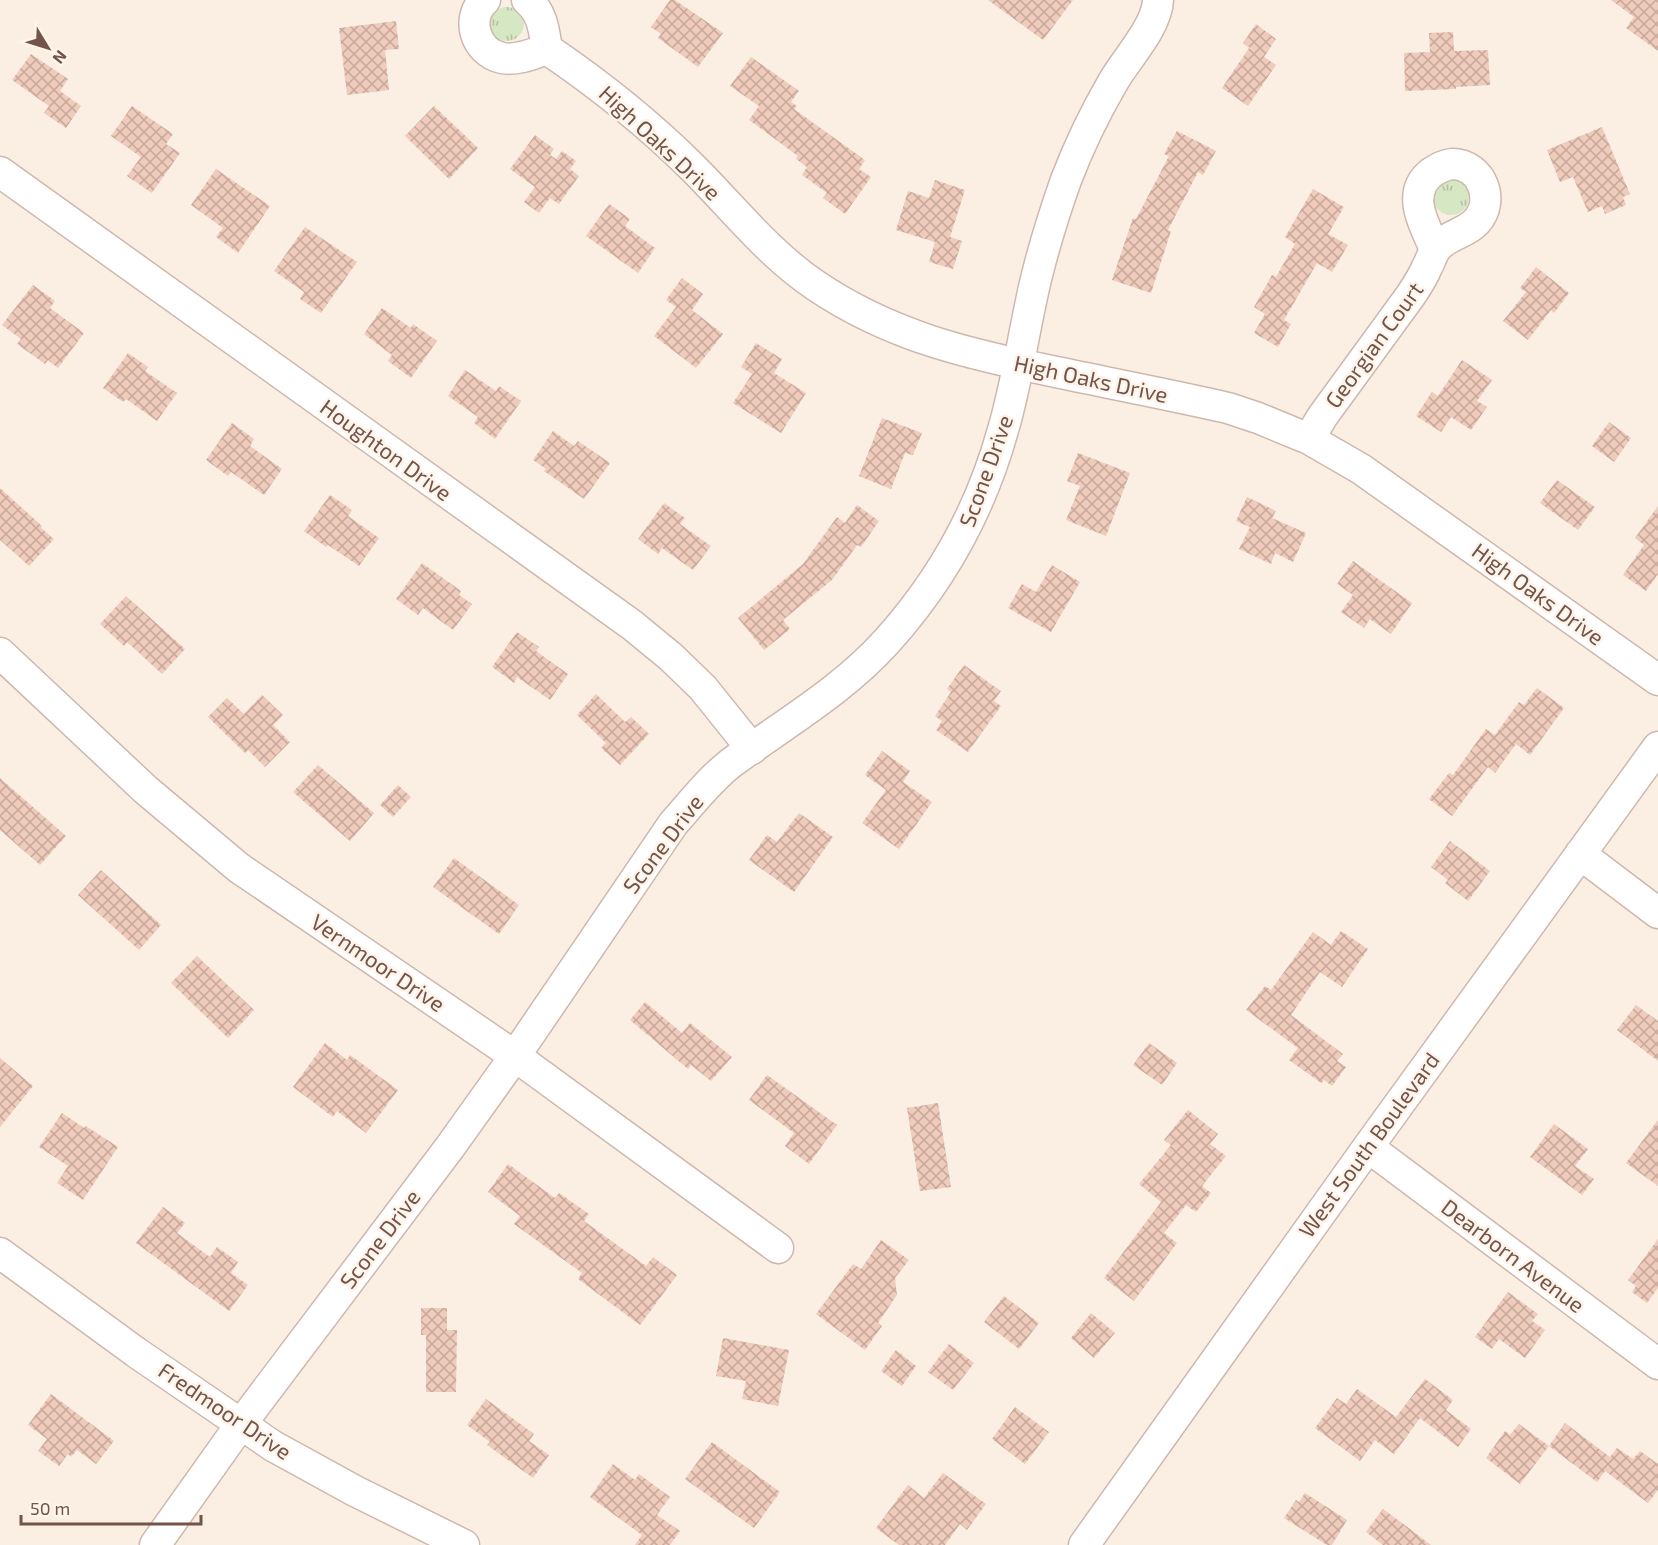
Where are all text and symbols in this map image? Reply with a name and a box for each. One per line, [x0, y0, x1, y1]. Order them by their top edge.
north arrow [18, 18, 78, 78]
text: N [49, 47, 71, 68]
street label: High Oaks Drive [595, 79, 727, 205]
street label: Georgian Court [1319, 276, 1428, 412]
street label: High Oaks Drive [1012, 349, 1170, 407]
street label: Houghton Drive [316, 393, 457, 505]
street label: Scone Drive [953, 411, 1017, 530]
street label: High Oaks Drive [1468, 537, 1609, 650]
street label: Scone Drive [617, 789, 708, 898]
street label: Vernmoor Drive [307, 908, 450, 1016]
street label: West South Boulevard [1292, 1047, 1444, 1242]
street label: Scone Drive [334, 1184, 425, 1293]
street label: Dearborn Avenue [1437, 1193, 1590, 1317]
street label: Fredmoor Drive [154, 1356, 297, 1464]
scale bar [21, 1488, 201, 1526]
text: 50 m [30, 1497, 70, 1519]

